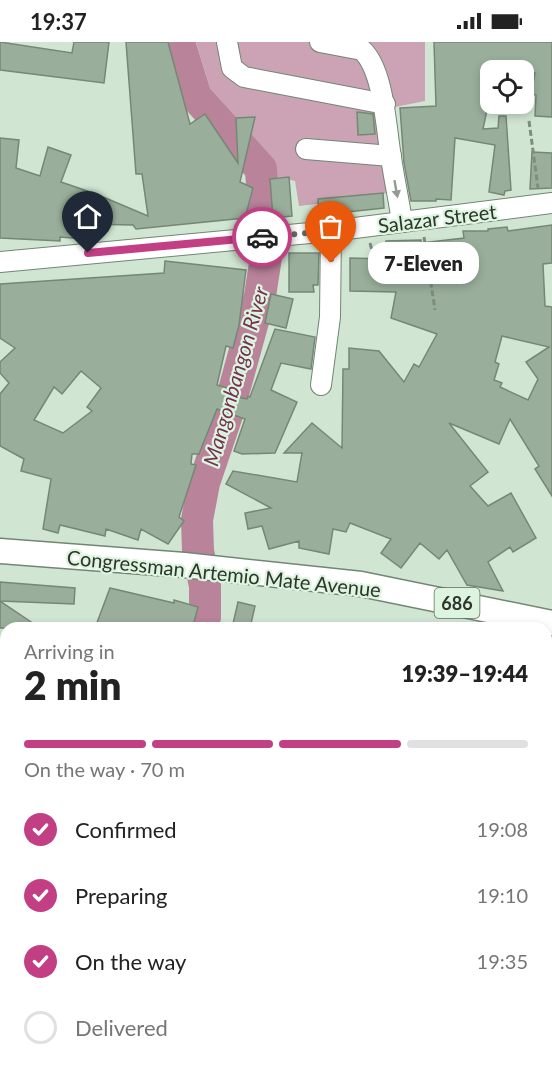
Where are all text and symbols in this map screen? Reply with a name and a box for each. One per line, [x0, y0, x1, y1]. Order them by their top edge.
text: 19:37 [30, 8, 87, 35]
map controls [480, 60, 534, 114]
button: locate [480, 60, 534, 114]
one-way arrow [392, 180, 401, 199]
pin [62, 191, 113, 253]
street label: Salazar Street [377, 199, 497, 237]
icon: home [71, 200, 104, 233]
pin [305, 201, 356, 263]
courier [232, 207, 292, 267]
icon: bag [314, 210, 347, 243]
icon: car [246, 221, 279, 254]
callout: 7-Eleven [367, 242, 478, 284]
text: 7-Eleven [384, 251, 463, 275]
water label: Mangonbangon River [197, 283, 273, 469]
street label: Congressman Artemio Mate Avenue [66, 545, 382, 601]
road number: 686 [434, 588, 480, 618]
text: Arriving in [24, 639, 115, 663]
text: 19:39–19:44 [402, 660, 528, 687]
text: 2 min [24, 662, 121, 708]
text: On the way · 70 m [24, 757, 185, 781]
icon: check [24, 813, 57, 846]
text: Confirmed [75, 816, 177, 843]
text: 19:08 [477, 817, 528, 841]
icon: check [24, 879, 57, 912]
text: Preparing [75, 882, 167, 909]
text: 19:10 [477, 883, 528, 907]
icon: check [24, 945, 57, 978]
text: On the way [75, 948, 186, 975]
text: 19:35 [477, 949, 528, 973]
text: Delivered [75, 1014, 168, 1041]

